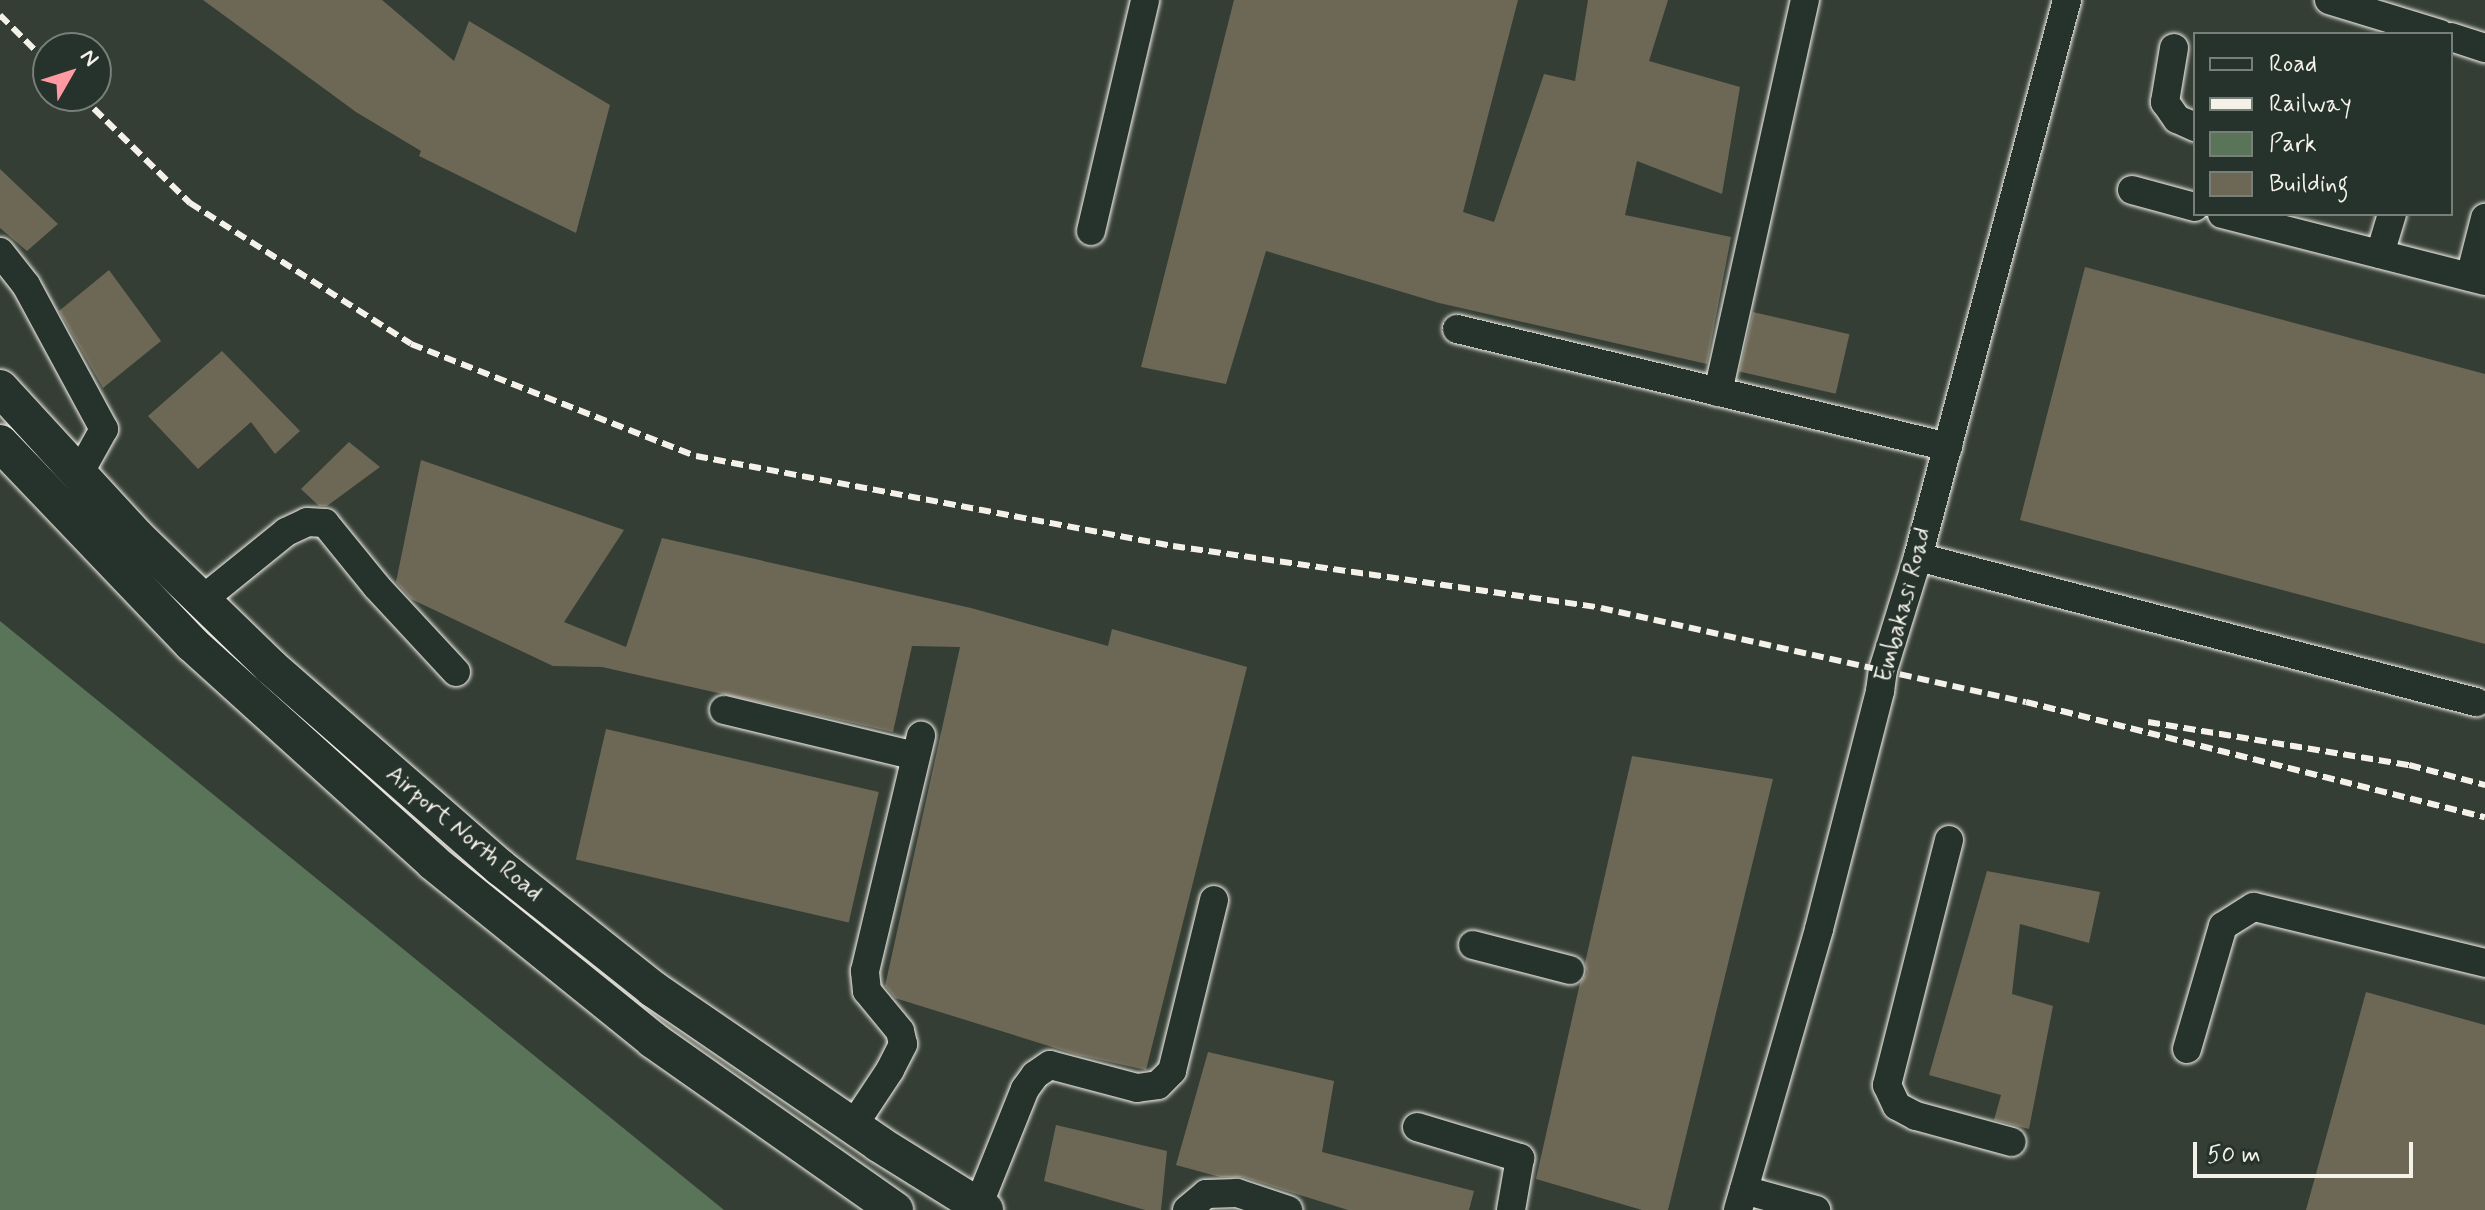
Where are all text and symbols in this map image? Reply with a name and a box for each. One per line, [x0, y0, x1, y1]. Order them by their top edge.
north arrow [32, 32, 112, 112]
legend [2193, 32, 2453, 216]
text: N [74, 44, 105, 73]
text: Road [2269, 49, 2317, 80]
text: Railway [2269, 89, 2352, 120]
text: Park [2269, 129, 2317, 160]
text: Building [2269, 169, 2349, 200]
street label: Embakasi Road [1870, 526, 1938, 684]
street label: Airport North Road [381, 761, 547, 907]
scale bar [2197, 1126, 2417, 1176]
text: 50 m [2207, 1140, 2261, 1171]

